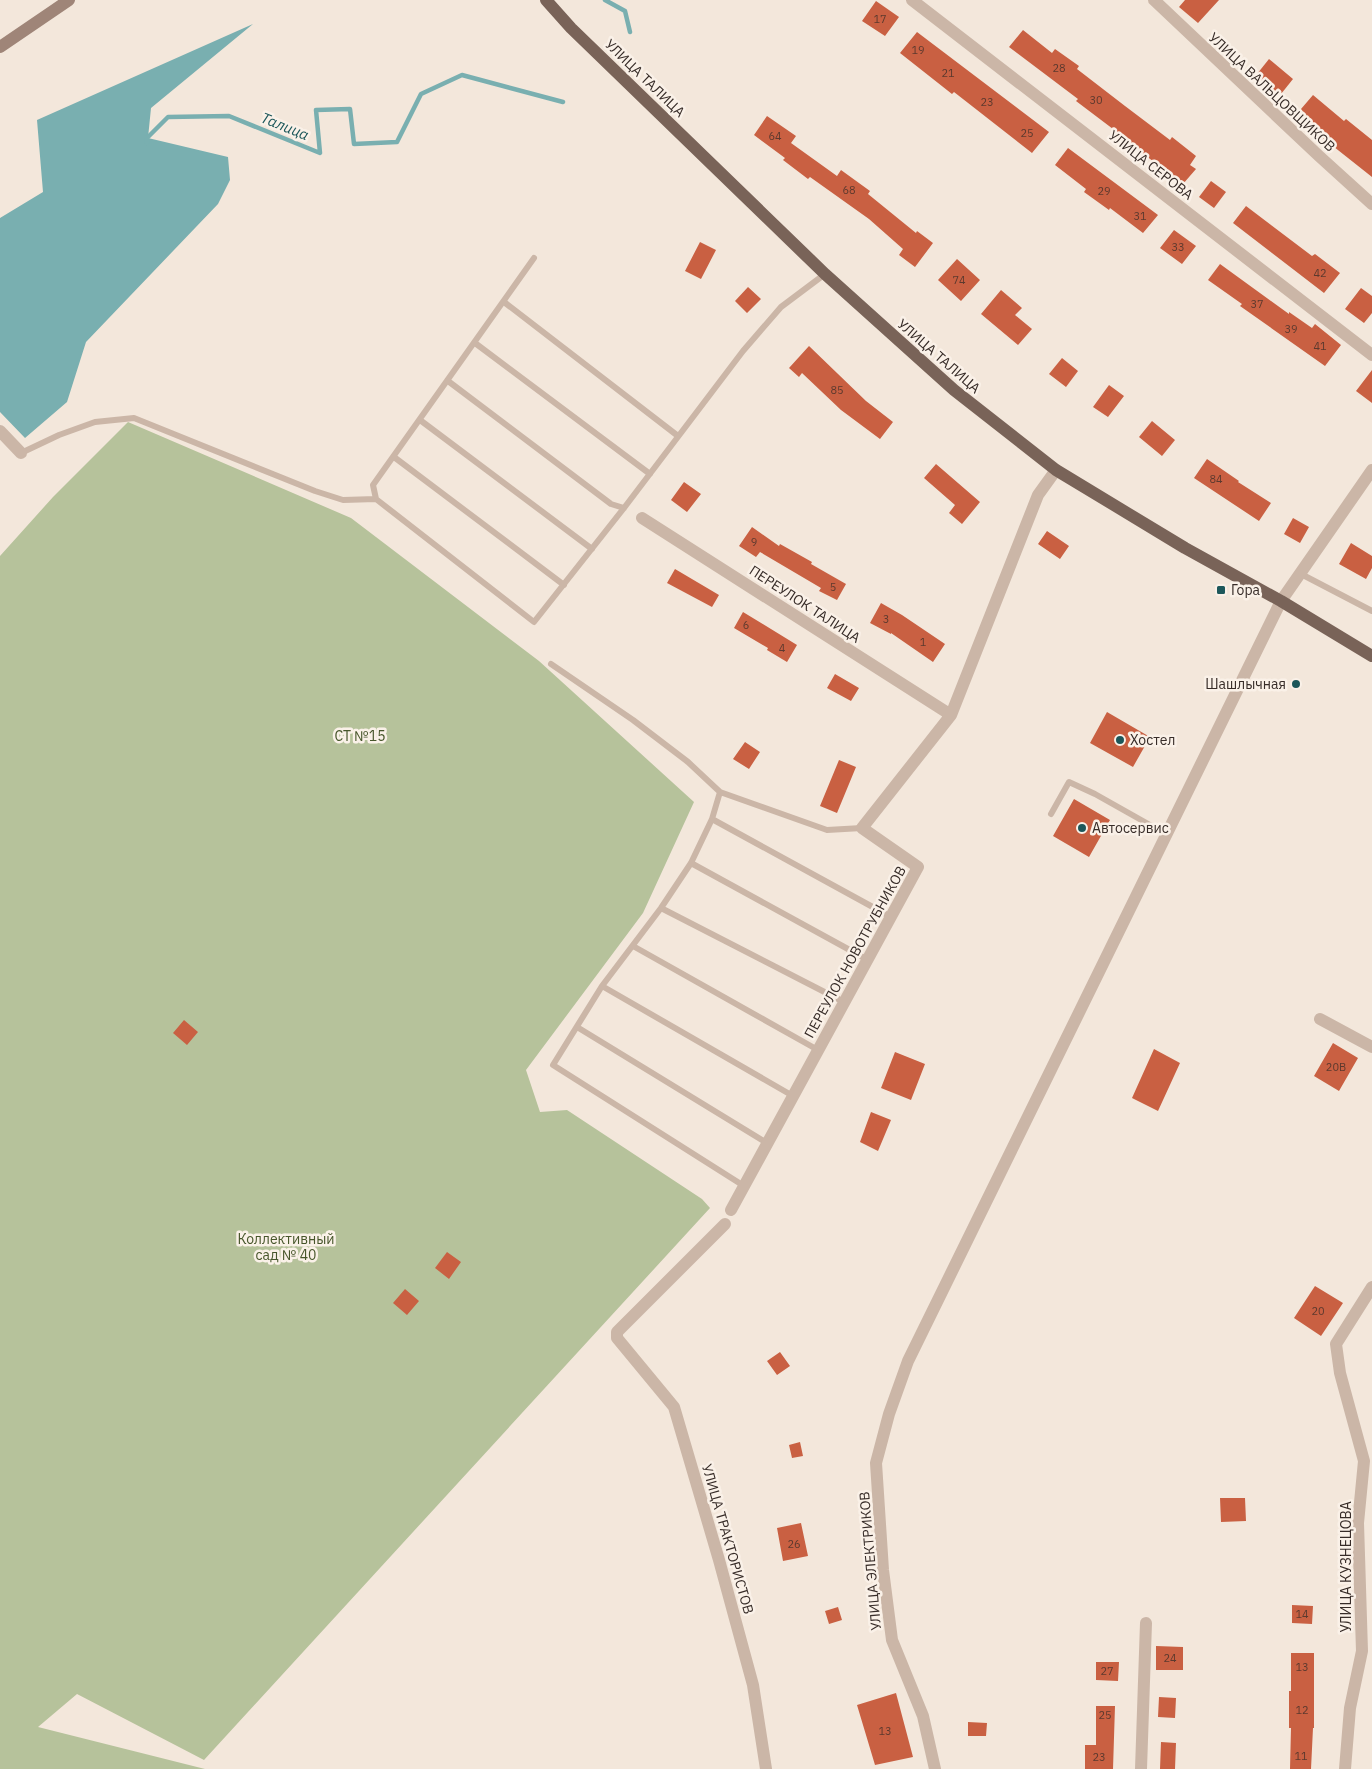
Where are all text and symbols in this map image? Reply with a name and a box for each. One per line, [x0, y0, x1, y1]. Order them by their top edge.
house number: 17 [873, 12, 887, 26]
street label: УЛИЦА ВАЛЬЦОВЩИКОВ [1205, 29, 1339, 155]
street label: УЛИЦА ТАЛИЦА [601, 35, 689, 121]
house number: 19 [911, 43, 925, 57]
house number: 28 [1052, 61, 1066, 75]
house number: 21 [941, 66, 955, 80]
house number: 30 [1089, 93, 1103, 107]
house number: 23 [980, 95, 994, 109]
water label: Талица [258, 108, 312, 144]
house number: 25 [1020, 126, 1034, 140]
street label: УЛИЦА СЕРОВА [1105, 126, 1197, 204]
house number: 64 [768, 129, 782, 143]
house number: 68 [842, 183, 856, 197]
house number: 29 [1097, 184, 1111, 198]
house number: 31 [1133, 209, 1147, 223]
house number: 33 [1171, 240, 1185, 254]
house number: 42 [1313, 266, 1327, 280]
house number: 74 [952, 273, 966, 287]
house number: 37 [1250, 297, 1264, 311]
street label: УЛИЦА ТАЛИЦА [894, 315, 984, 397]
house number: 39 [1284, 322, 1298, 336]
house number: 41 [1313, 339, 1327, 353]
house number: 85 [830, 383, 844, 397]
house number: 84 [1209, 472, 1223, 486]
house number: 9 [751, 535, 757, 549]
street label: ПЕРЕУЛОК ТАЛИЦА [746, 561, 864, 647]
house number: 5 [830, 580, 836, 594]
place label: Гора [1231, 581, 1261, 599]
marker: Гора [1215, 584, 1227, 596]
house number: 3 [883, 612, 889, 626]
house number: 6 [743, 618, 749, 632]
house number: 1 [920, 635, 927, 649]
house number: 4 [779, 641, 786, 655]
place label: Шашлычная [1205, 675, 1286, 693]
marker: Шашлычная [1290, 678, 1302, 690]
park label: СТ №15 [334, 727, 386, 745]
place label: Хостел [1130, 731, 1175, 749]
marker: Хостел [1114, 734, 1126, 746]
place label: Автосервис [1092, 819, 1169, 837]
marker: Автосервис [1076, 822, 1088, 834]
street label: ПЕРЕУЛОК НОВОТРУБНИКОВ [800, 863, 910, 1041]
house number: 20В [1326, 1060, 1346, 1074]
park label: Коллективный сад № 40 [237, 1230, 335, 1264]
house number: 20 [1311, 1304, 1325, 1318]
street label: УЛИЦА ТРАКТОРИСТОВ [698, 1462, 758, 1616]
street label: УЛИЦА ЭЛЕКТРИКОВ [855, 1491, 885, 1631]
street label: УЛИЦА КУЗНЕЦОВА [1337, 1501, 1355, 1633]
house number: 26 [787, 1537, 801, 1551]
house number: 14 [1295, 1607, 1309, 1621]
house number: 24 [1163, 1651, 1177, 1665]
house number: 13 [1295, 1660, 1309, 1674]
house number: 27 [1100, 1664, 1114, 1678]
house number: 12 [1295, 1703, 1309, 1717]
house number: 25 [1098, 1708, 1112, 1722]
house number: 13 [878, 1724, 892, 1738]
house number: 11 [1294, 1749, 1308, 1763]
house number: 23 [1092, 1750, 1106, 1764]

